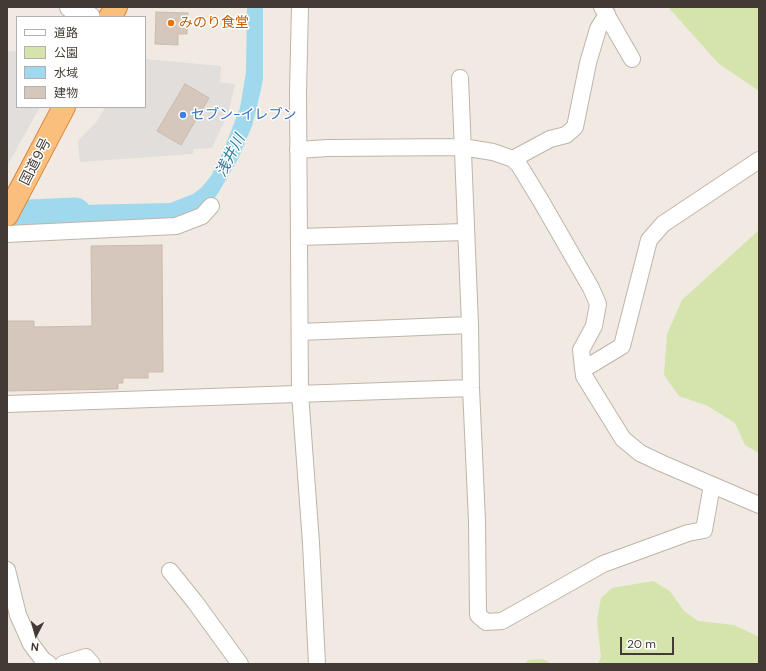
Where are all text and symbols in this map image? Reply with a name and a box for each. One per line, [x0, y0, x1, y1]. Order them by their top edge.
place label: みのり食堂 [179, 15, 249, 31]
legend [16, 16, 146, 108]
marker: みのり食堂 [166, 18, 176, 28]
text: 道路 [54, 25, 78, 41]
text: 公園 [54, 45, 78, 61]
text: 水域 [54, 65, 78, 81]
text: 建物 [54, 85, 78, 101]
place label: セブン-イレブン [191, 107, 297, 123]
marker: セブン-イレブン [178, 110, 188, 120]
water label: 浅井川 [213, 132, 249, 180]
street label: 国道9号 [17, 136, 55, 188]
north arrow [16, 615, 56, 655]
scale bar [622, 629, 676, 655]
text: 20 m [627, 636, 656, 652]
text: N [30, 640, 39, 654]

